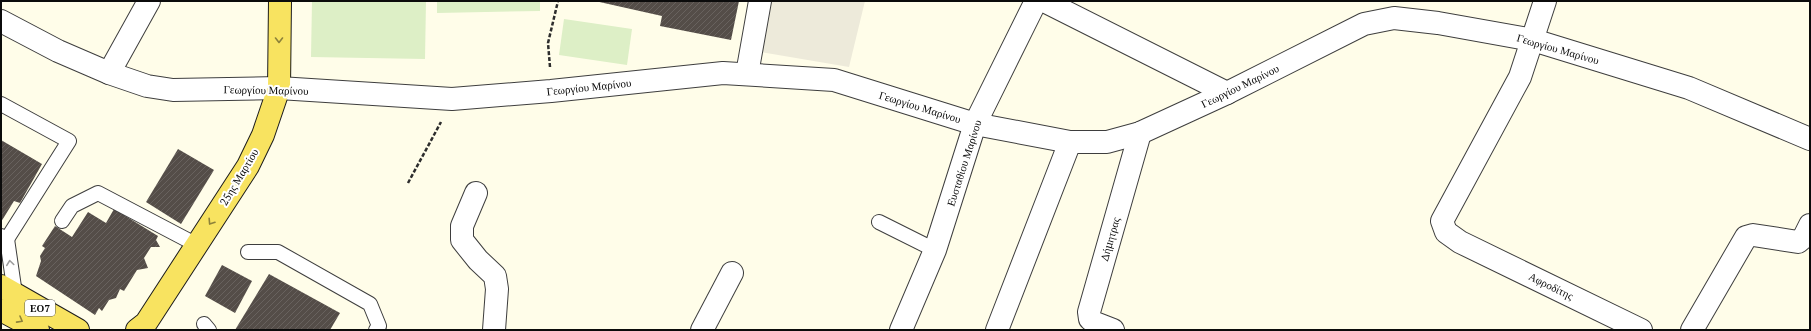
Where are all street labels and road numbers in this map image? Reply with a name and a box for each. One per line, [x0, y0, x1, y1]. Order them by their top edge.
street label: Γεωργίου Μαρίνου [1515, 31, 1601, 68]
street label: Γεωργίου Μαρίνου [1199, 61, 1282, 111]
street label: Γεωργίου Μαρίνου [546, 76, 633, 98]
street label: Γεωργίου Μαρίνου [223, 82, 309, 98]
street label: Γεωργίου Μαρίνου [877, 88, 963, 126]
street label: Ευσταθίου Μαρίνου [943, 117, 985, 208]
street label: 25ης Μαρτίου [217, 146, 262, 208]
street label: Δήμητρας [1097, 215, 1123, 263]
street label: Αφροδίτης [1526, 269, 1576, 303]
road number: ΕΟ7 [25, 300, 55, 316]

